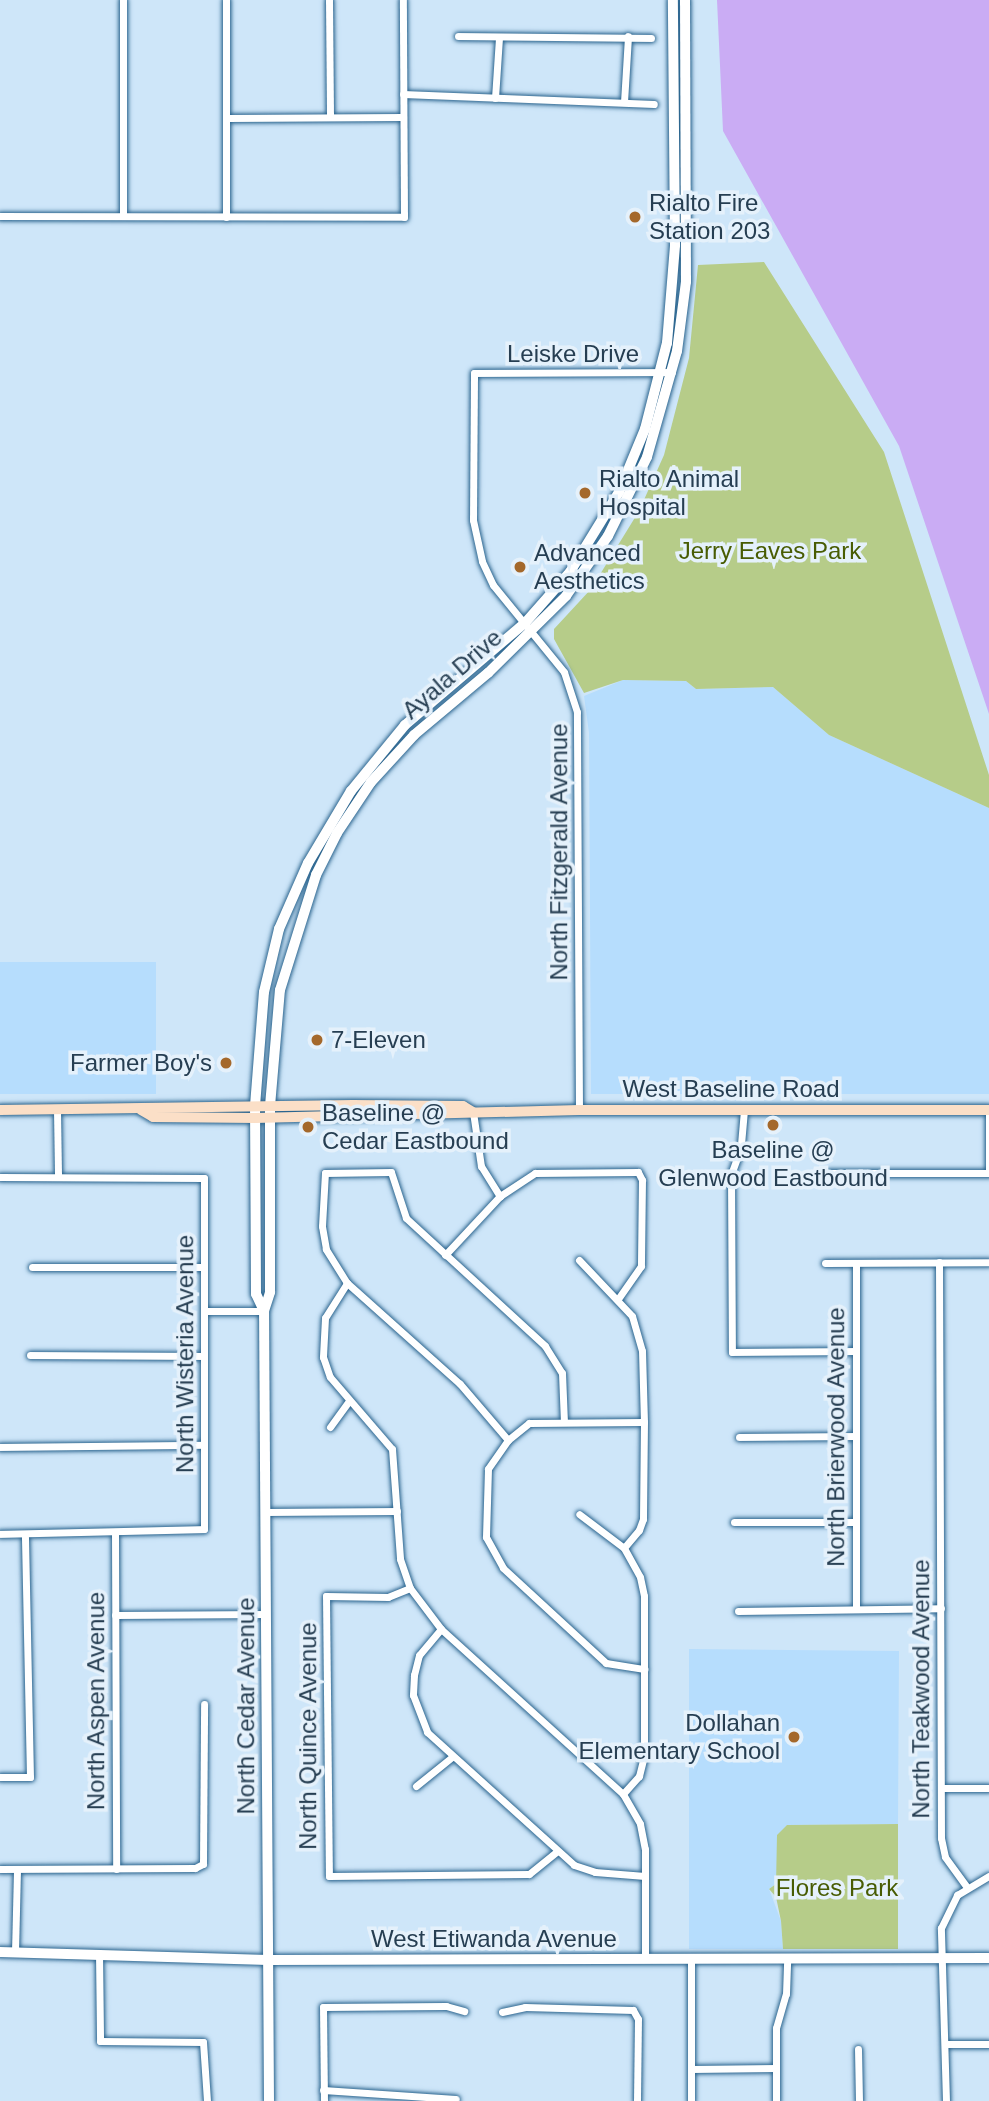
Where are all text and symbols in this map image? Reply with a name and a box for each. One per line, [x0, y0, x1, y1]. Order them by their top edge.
place label: Rialto Fire Station 203 [649, 189, 770, 245]
marker: Rialto Fire Station 203 [627, 209, 643, 225]
street label: Leiske Drive [507, 340, 639, 368]
place label: Rialto Animal Hospital [599, 465, 740, 521]
marker: Rialto Animal Hospital [577, 485, 593, 501]
park label: Jerry Eaves Park [679, 537, 861, 565]
place label: Advanced Aesthetics [534, 539, 645, 595]
marker: Advanced Aesthetics [512, 559, 528, 575]
street label: Ayala Drive [396, 623, 508, 725]
street label: North Fitzgerald Avenue [545, 723, 573, 981]
place label: 7-Eleven [331, 1026, 426, 1054]
marker: 7-Eleven [309, 1032, 325, 1048]
place label: Farmer Boy's [70, 1049, 212, 1077]
marker: Farmer Boy's [218, 1055, 234, 1071]
street label: West Baseline Road [622, 1075, 840, 1103]
place label: Baseline @ Cedar Eastbound [322, 1099, 509, 1155]
marker: Baseline @ Glenwood Eastbound [765, 1117, 781, 1133]
marker: Baseline @ Cedar Eastbound [300, 1119, 316, 1135]
place label: Baseline @ Glenwood Eastbound [658, 1136, 888, 1192]
street label: North Wisteria Avenue [171, 1234, 199, 1474]
street label: North Brierwood Avenue [822, 1306, 850, 1568]
street label: North Teakwood Avenue [907, 1558, 935, 1820]
street label: North Aspen Avenue [82, 1590, 110, 1812]
street label: North Cedar Avenue [232, 1597, 260, 1815]
street label: North Quince Avenue [294, 1621, 322, 1851]
place label: Dollahan Elementary School [579, 1709, 780, 1765]
marker: Dollahan Elementary School [786, 1729, 802, 1745]
park label: Flores Park [776, 1874, 898, 1902]
street label: West Etiwanda Avenue [370, 1925, 618, 1953]

